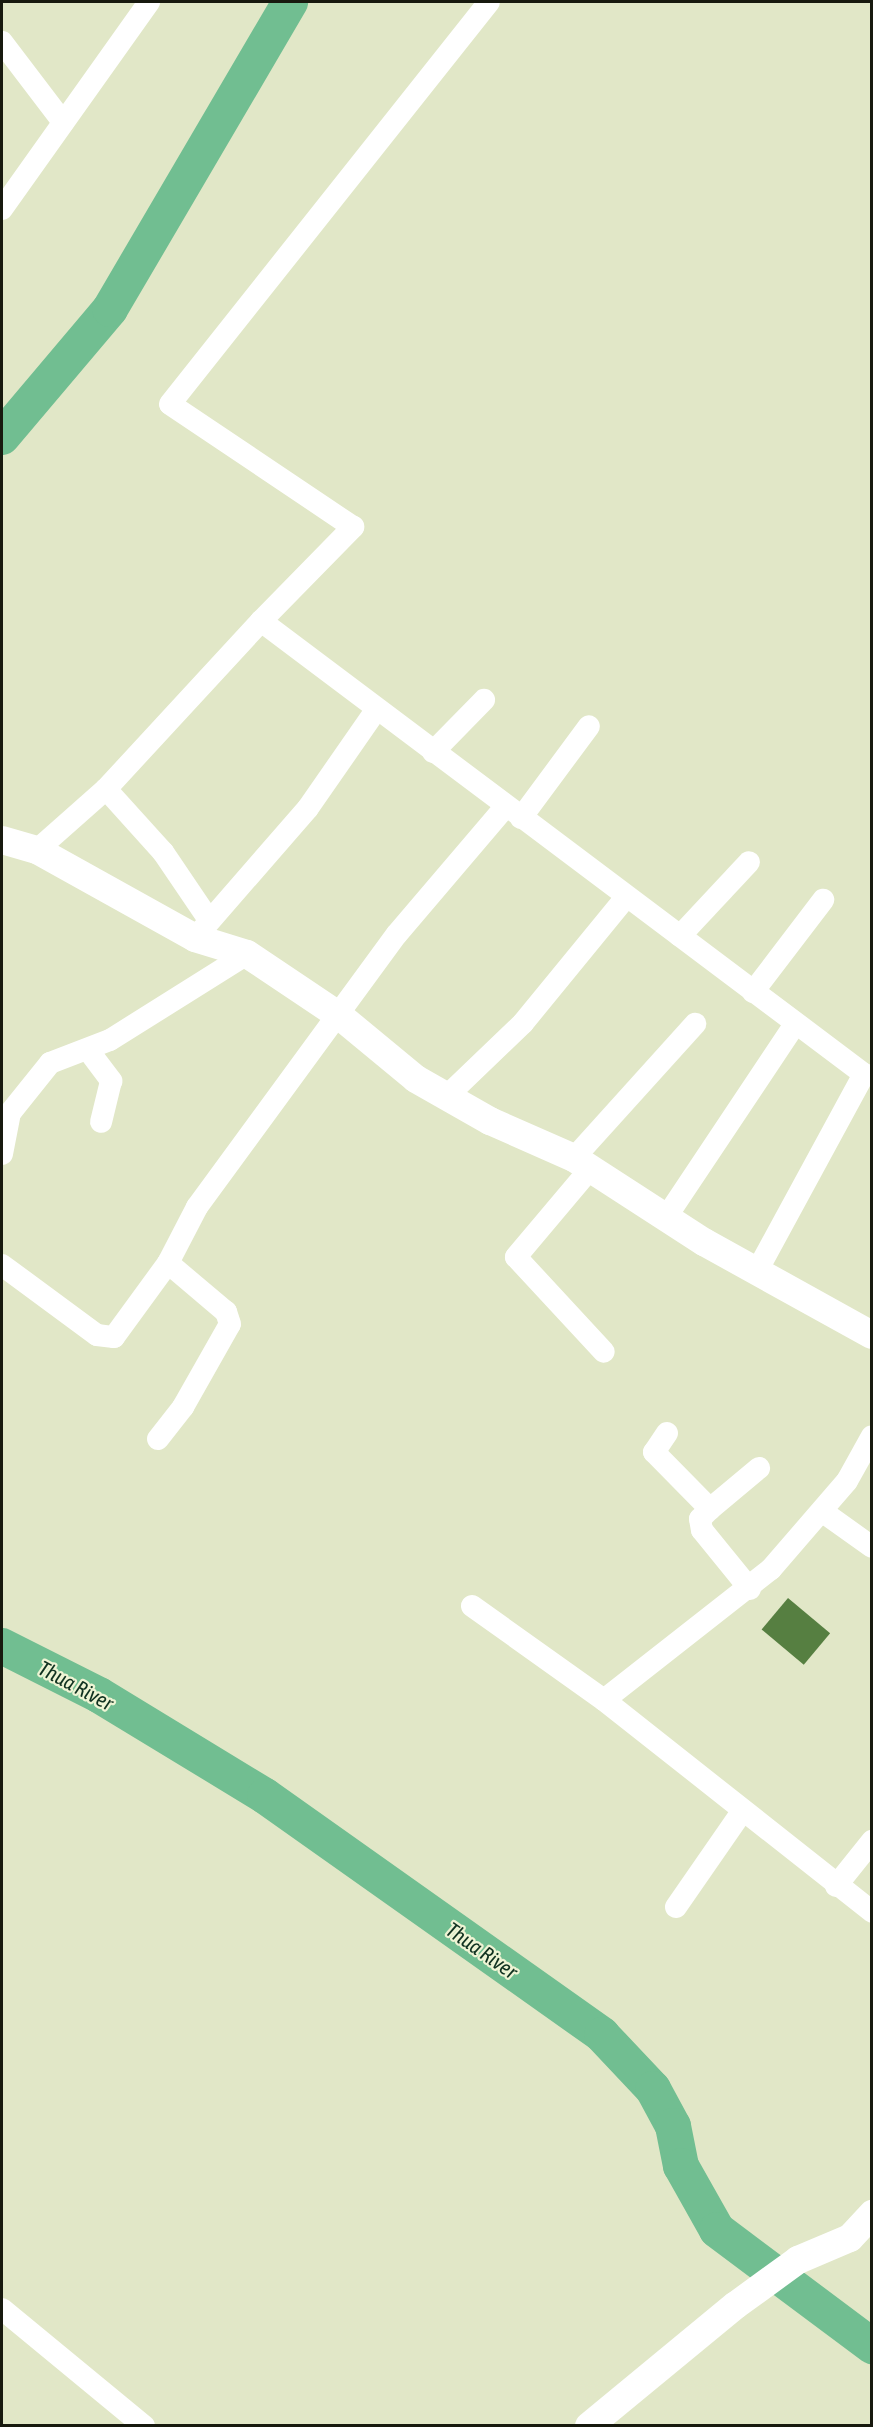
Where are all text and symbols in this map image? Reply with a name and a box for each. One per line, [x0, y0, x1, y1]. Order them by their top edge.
water label: Thua River [34, 1655, 118, 1715]
water label: Thua River [441, 1916, 523, 1984]

